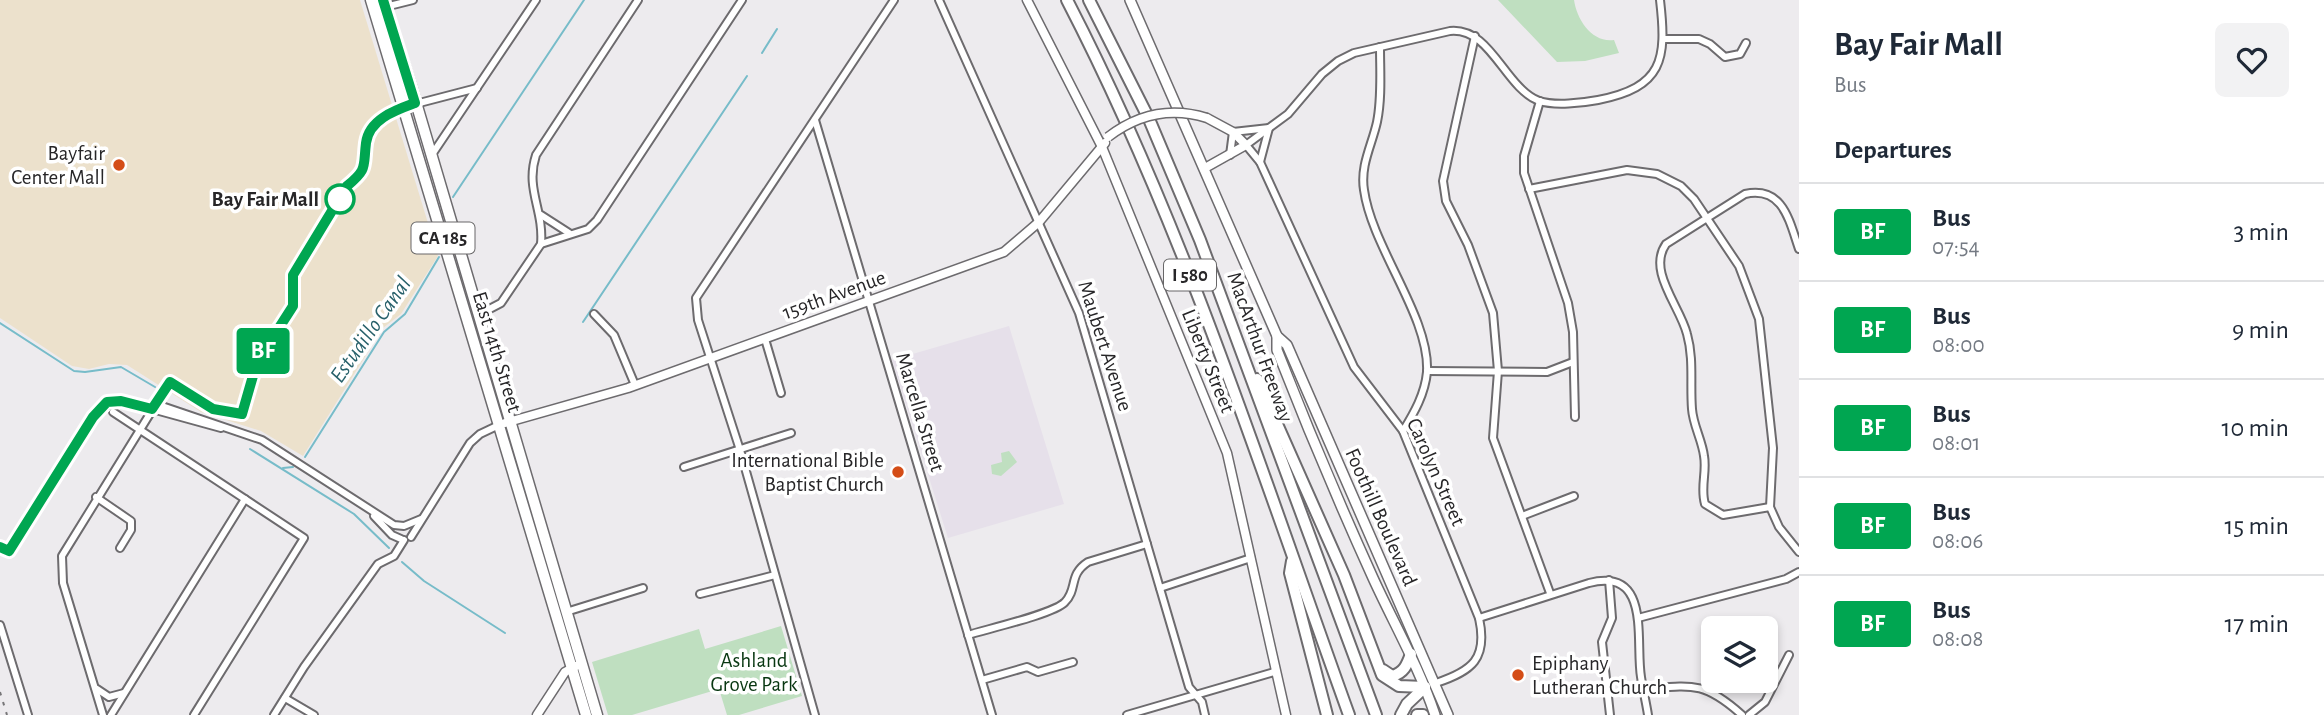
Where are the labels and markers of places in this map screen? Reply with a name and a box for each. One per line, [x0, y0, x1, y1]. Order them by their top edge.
place label: Bayfair Center Mall [11, 143, 105, 188]
marker: Bayfair Center Mall [111, 157, 127, 173]
marker: Bay Fair Mall [325, 184, 355, 214]
place label: Bay Fair Mall [212, 189, 319, 210]
place label: International Bible Baptist Church [731, 450, 884, 495]
marker: International Bible Baptist Church [890, 464, 906, 480]
place label: Epiphany Lutheran Church [1532, 653, 1667, 698]
marker: Epiphany Lutheran Church [1510, 667, 1526, 683]

